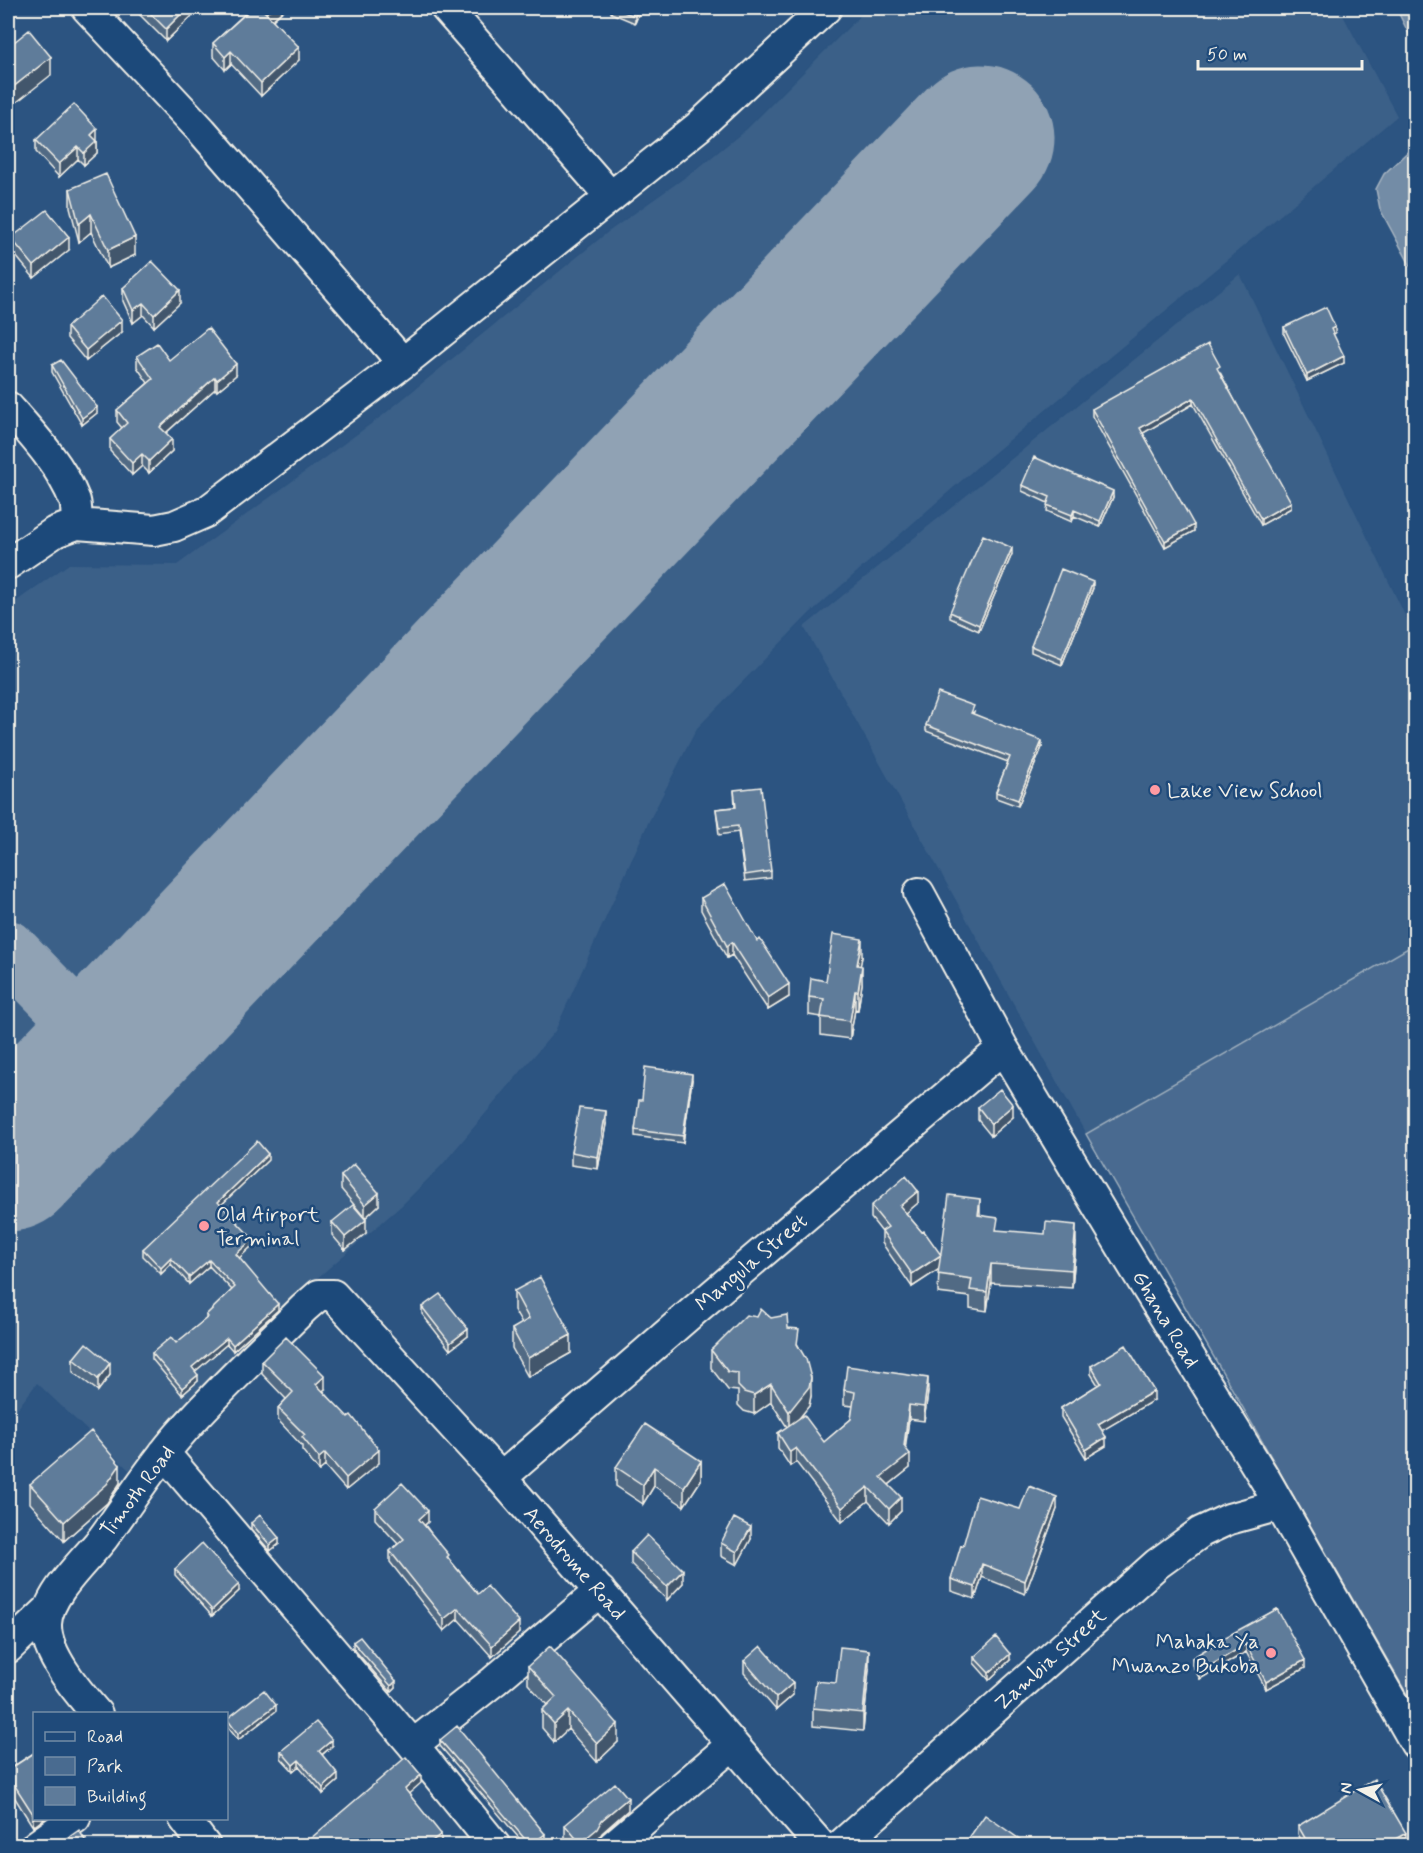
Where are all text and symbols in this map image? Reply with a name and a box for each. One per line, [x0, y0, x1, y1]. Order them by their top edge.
scale bar [1198, 33, 1362, 71]
text: 50 m [1207, 43, 1247, 67]
place label: Lake View School [1167, 777, 1323, 805]
marker: Lake View School [1148, 783, 1162, 797]
place label: Old Airport Terminal [216, 1201, 320, 1253]
street label: Mangula Street [690, 1207, 814, 1319]
marker: Old Airport Terminal [197, 1219, 211, 1233]
street label: Ghana Road [1125, 1266, 1205, 1373]
street label: Timoth Road [94, 1440, 182, 1543]
street label: Aerodrome Road [517, 1501, 632, 1627]
street label: Zambia Street [989, 1602, 1113, 1717]
place label: Mahaka Ya Mwanzo Bukoba [1112, 1628, 1259, 1680]
marker: Mahaka Ya Mwanzo Bukoba [1264, 1646, 1278, 1660]
legend [33, 1712, 228, 1820]
text: Road [87, 1725, 123, 1749]
text: Park [87, 1755, 123, 1779]
north arrow [1330, 1760, 1390, 1820]
text: N [1335, 1781, 1358, 1795]
text: Building [87, 1785, 147, 1811]

